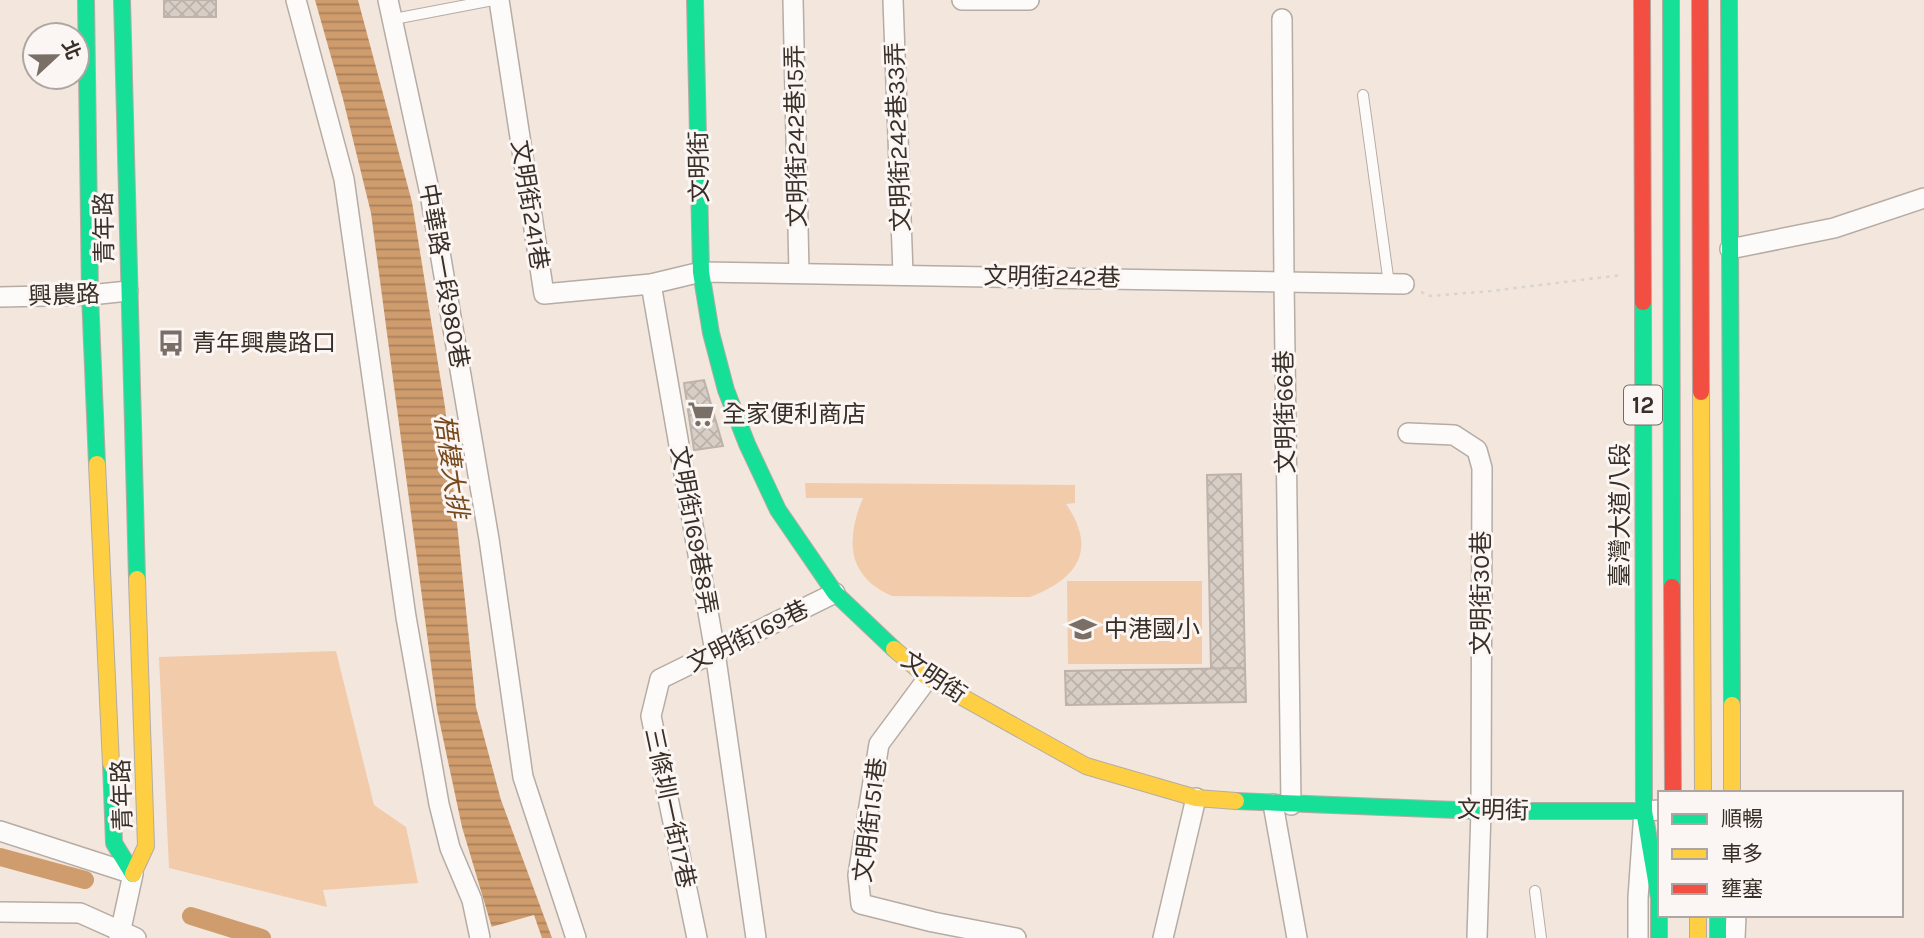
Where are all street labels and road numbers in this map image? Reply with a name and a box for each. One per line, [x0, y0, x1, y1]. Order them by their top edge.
street label: 文明街242巷33弄 [881, 42, 915, 232]
street label: 文明街242巷15弄 [780, 44, 812, 228]
street label: 文明街 [684, 131, 714, 203]
street label: 文明街241巷 [506, 138, 554, 272]
street label: 中華路一段980巷 [414, 182, 474, 370]
street label: 青年路 [89, 192, 119, 264]
street label: 文明街242巷 [983, 262, 1121, 292]
street label: 興農路 [28, 280, 100, 310]
street label: 文明街66巷 [1270, 350, 1300, 474]
road number: 12 [1624, 386, 1662, 424]
street label: 臺灣大道八段 [1606, 443, 1634, 587]
street label: 文明街169巷8弄 [665, 444, 723, 616]
street label: 文明街30巷 [1467, 531, 1495, 655]
street label: 文明街169巷 [683, 595, 813, 677]
street label: 文明街 [896, 645, 972, 709]
street label: 三條圳一街17巷 [639, 725, 701, 891]
street label: 文明街151巷 [848, 756, 892, 884]
street label: 青年路 [107, 759, 137, 831]
street label: 文明街 [1457, 795, 1529, 825]

